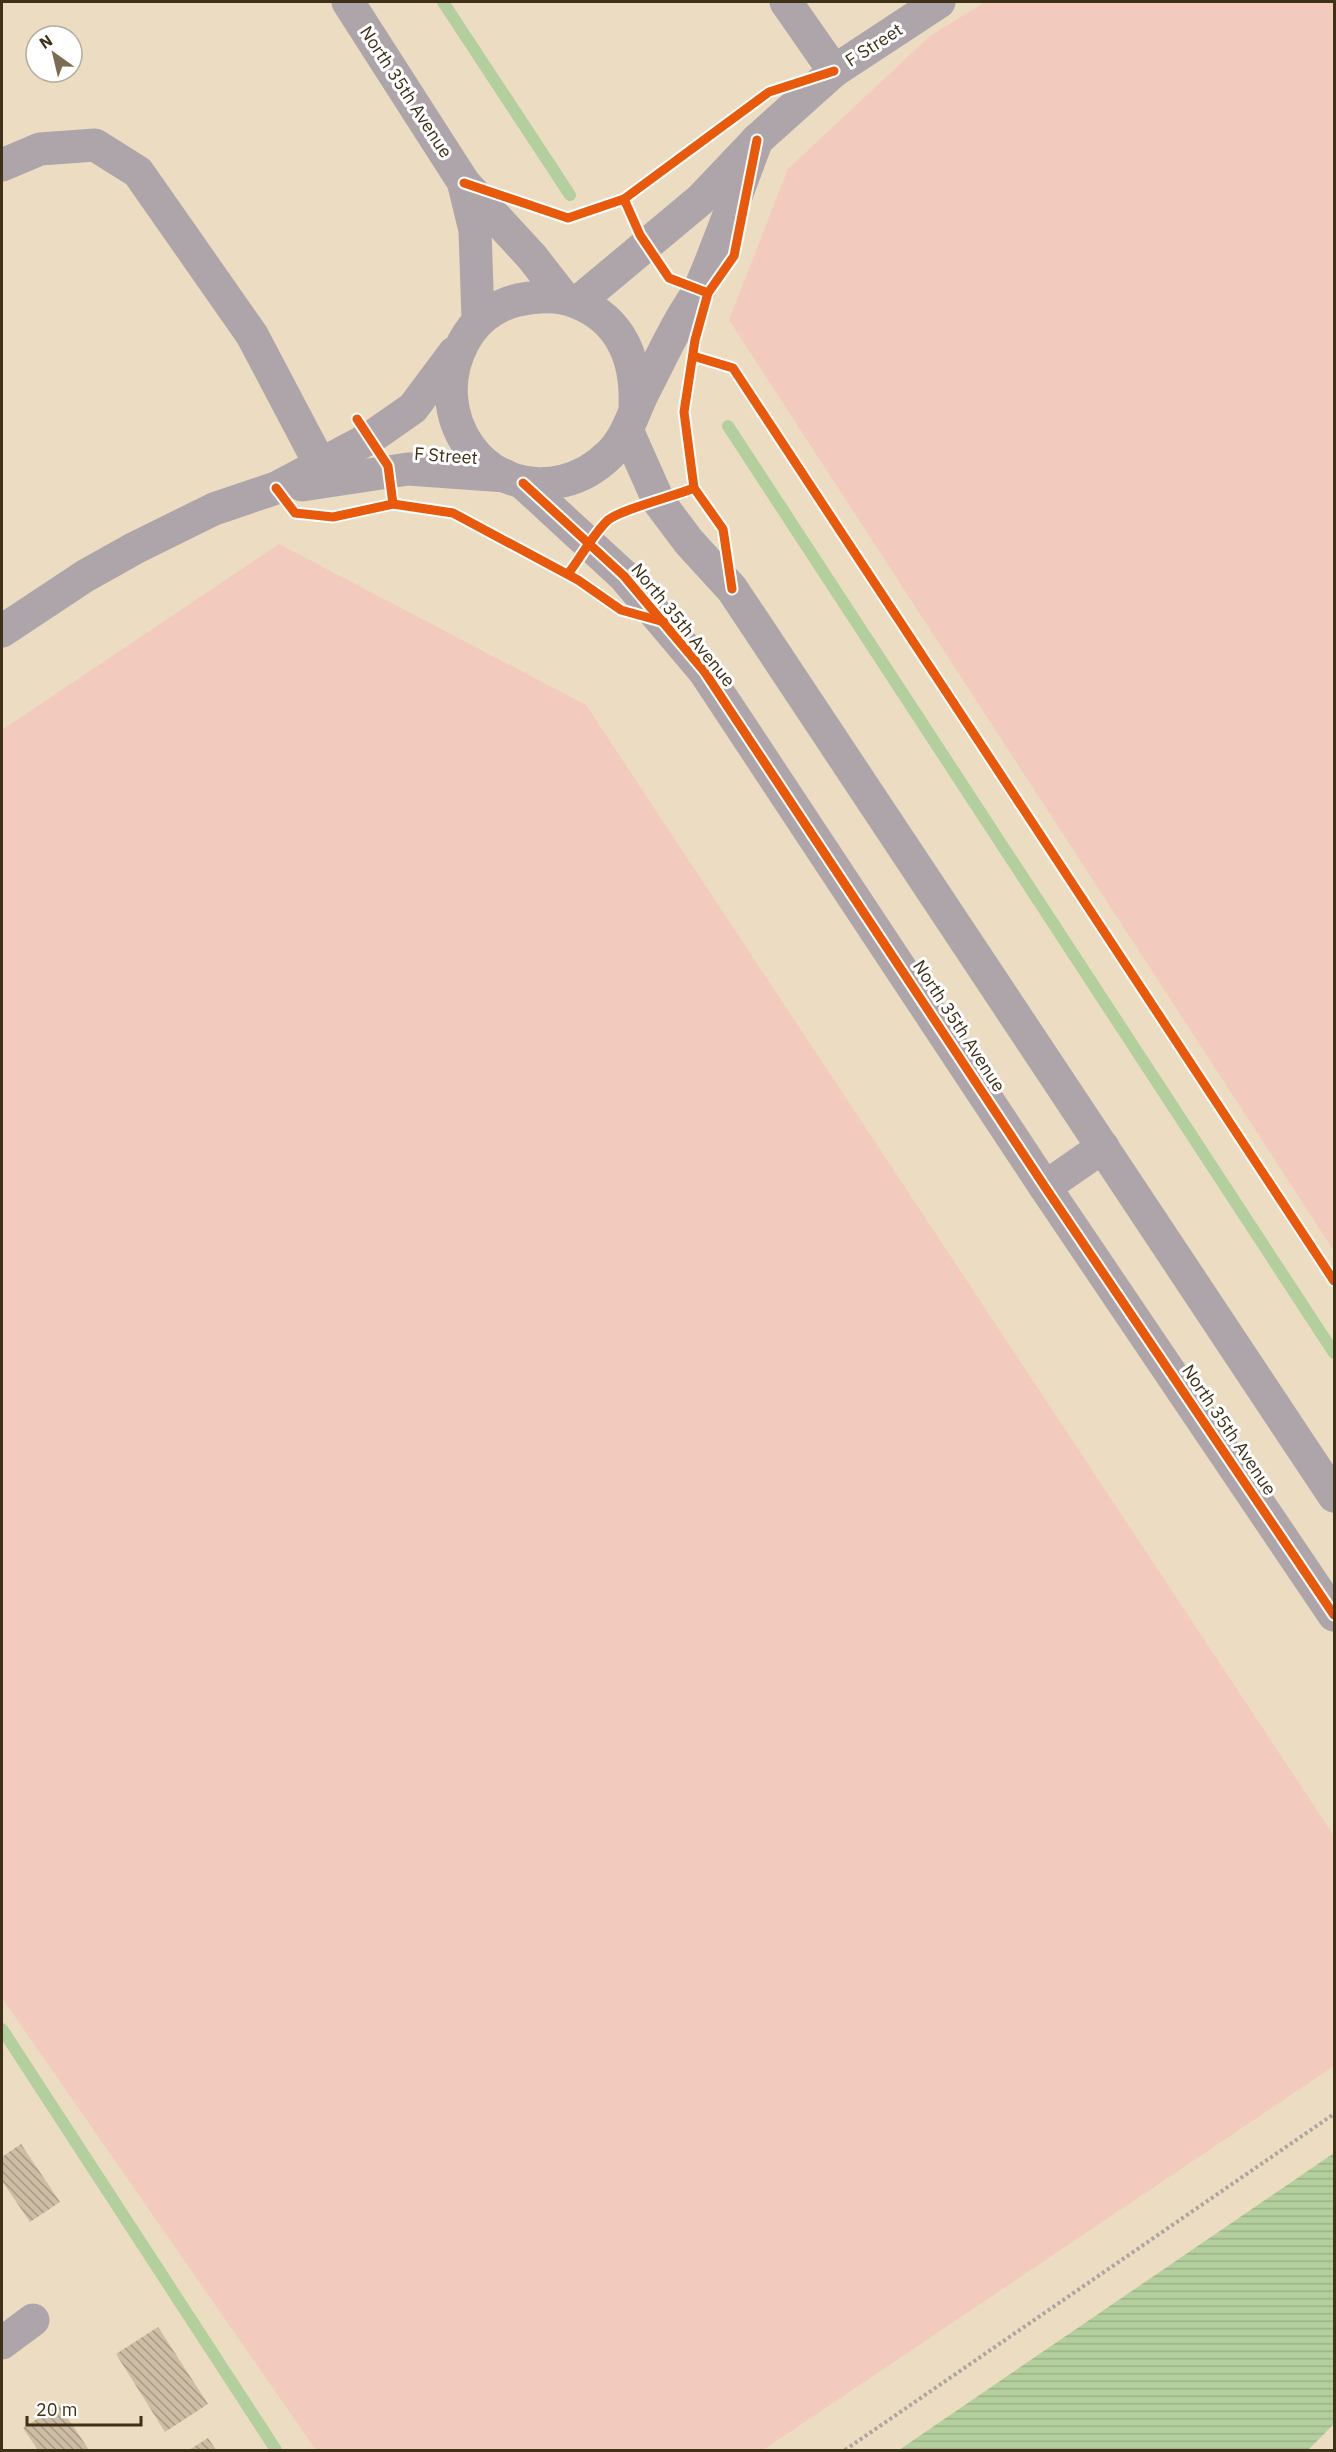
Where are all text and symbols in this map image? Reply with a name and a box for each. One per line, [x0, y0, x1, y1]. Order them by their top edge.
street label: F Street [841, 18, 907, 72]
street label: North 35th Avenue [355, 21, 458, 162]
north arrow [24, 24, 84, 84]
text: N [35, 30, 56, 53]
street label: F Street [413, 442, 479, 469]
street label: North 35th Avenue [626, 558, 740, 691]
street label: North 35th Avenue [908, 955, 1011, 1096]
street label: North 35th Avenue [1177, 1360, 1282, 1500]
scale bar [27, 2389, 141, 2427]
text: 20 m [36, 2398, 78, 2421]

